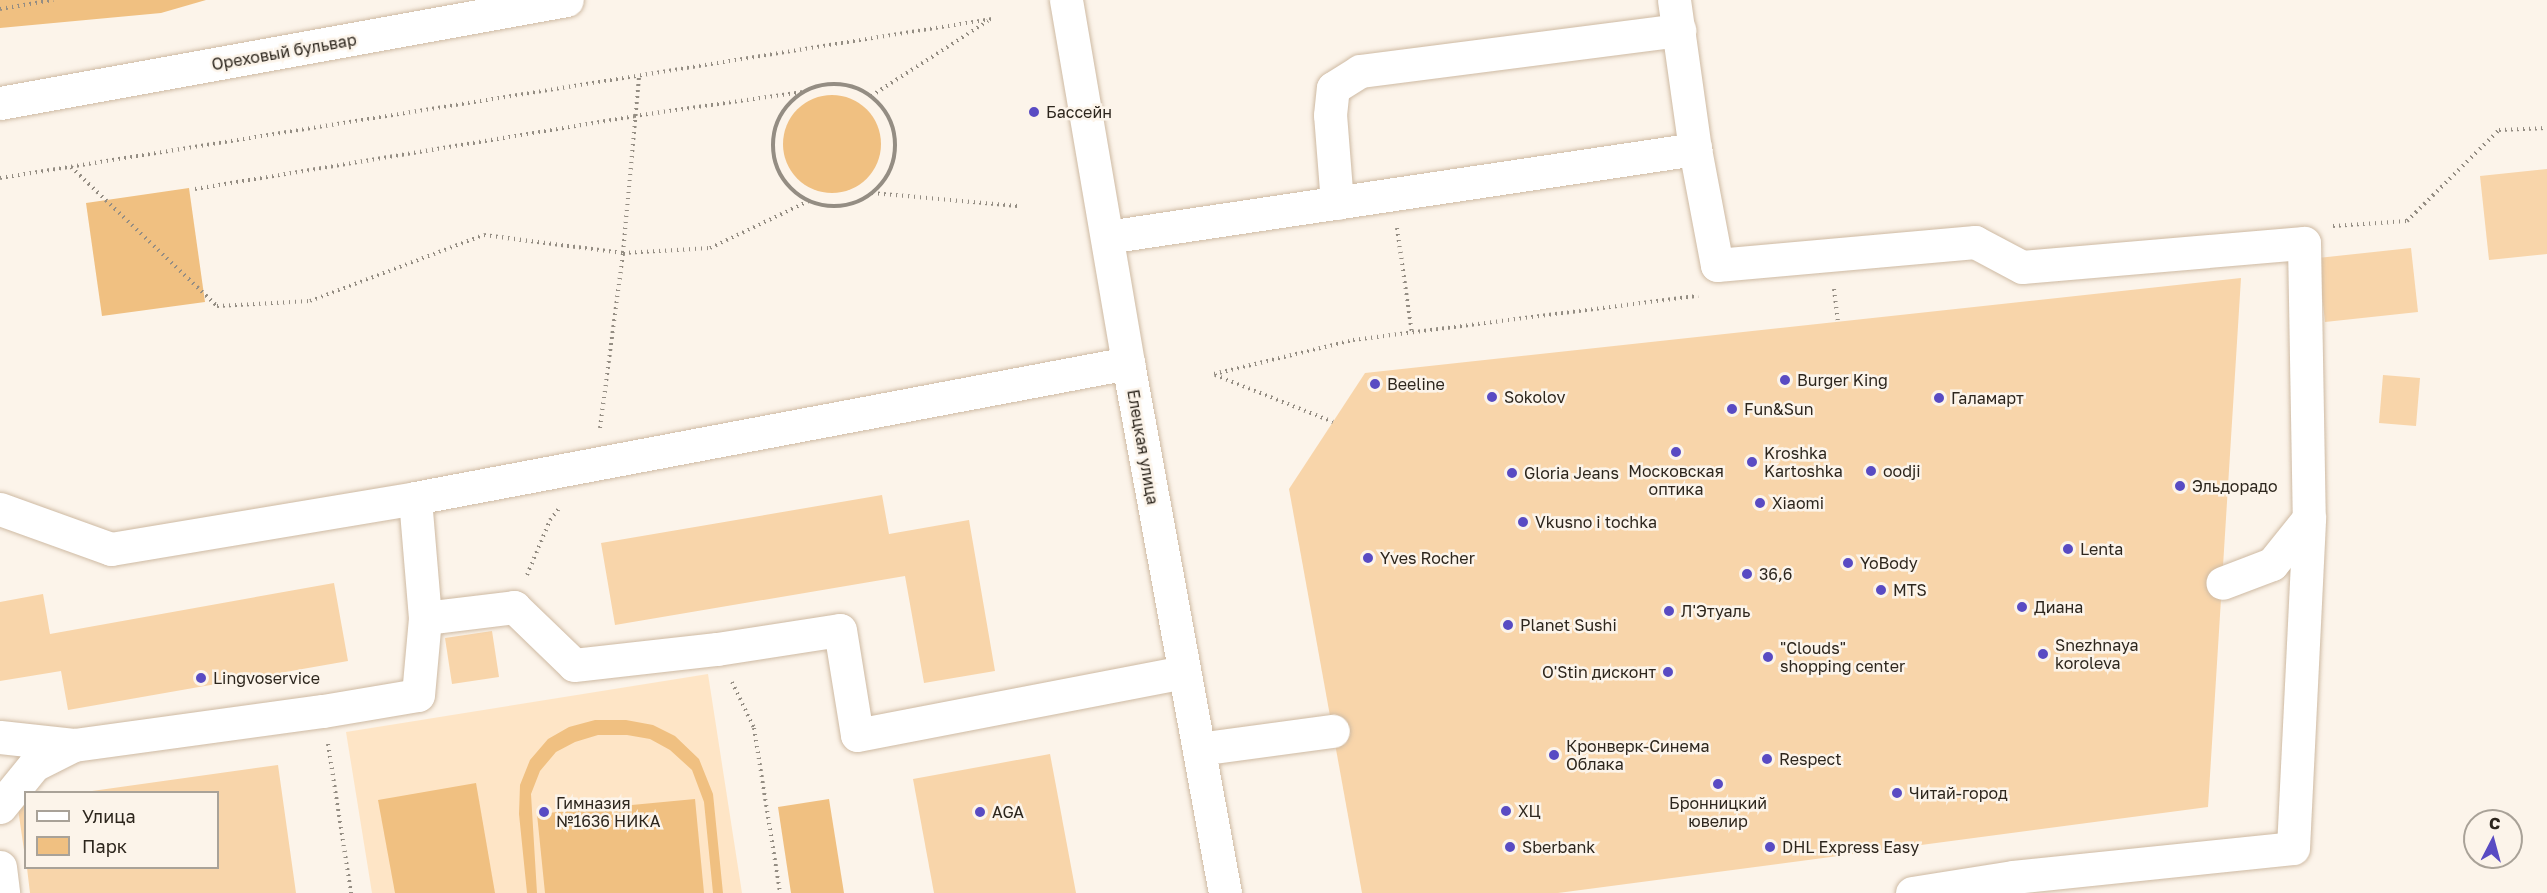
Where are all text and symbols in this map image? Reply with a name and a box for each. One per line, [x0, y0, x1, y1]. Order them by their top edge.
street label: Ореховый бульвар [210, 30, 358, 74]
place label: Бассейн [1046, 102, 1112, 122]
marker: Бассейн [1027, 105, 1041, 119]
place label: Burger King [1797, 370, 1888, 390]
marker: Burger King [1778, 373, 1792, 387]
place label: Beeline [1387, 374, 1445, 394]
marker: Beeline [1368, 377, 1382, 391]
place label: Sokolov [1504, 387, 1565, 407]
street label: Елецкая улица [1123, 388, 1163, 506]
place label: Галамарт [1951, 388, 2024, 408]
marker: Sokolov [1485, 390, 1499, 404]
marker: Галамарт [1932, 391, 1946, 405]
place label: Fun&Sun [1744, 399, 1814, 419]
marker: Fun&Sun [1725, 402, 1739, 416]
place label: Kroshka Kartoshka [1764, 443, 1843, 481]
marker: Московская оптика [1669, 445, 1683, 459]
marker: Kroshka Kartoshka [1745, 455, 1759, 469]
place label: Московская оптика [1628, 461, 1724, 499]
place label: oodji [1883, 461, 1921, 481]
place label: Gloria Jeans [1524, 463, 1619, 483]
marker: oodji [1864, 464, 1878, 478]
marker: Gloria Jeans [1505, 466, 1519, 480]
place label: Эльдорадо [2192, 476, 2278, 496]
marker: Эльдорадо [2173, 479, 2187, 493]
place label: Xiaomi [1772, 493, 1824, 513]
marker: Xiaomi [1753, 496, 1767, 510]
place label: Vkusno i tochka [1535, 512, 1657, 532]
marker: Vkusno i tochka [1516, 515, 1530, 529]
place label: Lenta [2080, 539, 2123, 559]
marker: Lenta [2061, 542, 2075, 556]
place label: Yves Rocher [1380, 548, 1475, 568]
marker: Yves Rocher [1361, 551, 1375, 565]
place label: YoBody [1860, 553, 1918, 573]
marker: YoBody [1841, 556, 1855, 570]
place label: 36,6 [1759, 564, 1793, 584]
marker: 36,6 [1740, 567, 1754, 581]
place label: MTS [1893, 580, 1927, 600]
marker: MTS [1874, 583, 1888, 597]
place label: Диана [2034, 597, 2083, 617]
marker: Диана [2015, 600, 2029, 614]
place label: Л'Этуаль [1681, 601, 1750, 621]
marker: Л'Этуаль [1662, 604, 1676, 618]
place label: Planet Sushi [1520, 615, 1617, 635]
marker: Planet Sushi [1501, 618, 1515, 632]
place label: Snezhnaya koroleva [2055, 635, 2138, 673]
place label: "Clouds" shopping center [1780, 638, 1905, 676]
marker: Snezhnaya koroleva [2036, 647, 2050, 661]
marker: "Clouds" shopping center [1761, 650, 1775, 664]
place label: O'Stin дисконт [1542, 662, 1656, 682]
marker: O'Stin дисконт [1661, 665, 1675, 679]
place label: Lingvoservice [213, 668, 320, 688]
marker: Lingvoservice [194, 671, 208, 685]
place label: Кронверк-Синема Облака [1566, 736, 1709, 774]
marker: Кронверк-Синема Облака [1547, 748, 1561, 762]
place label: Respect [1779, 749, 1842, 769]
marker: Respect [1760, 752, 1774, 766]
marker: Бронницкий ювелир [1711, 777, 1725, 791]
place label: Читай-город [1909, 783, 2008, 803]
marker: Читай-город [1890, 786, 1904, 800]
legend [24, 791, 219, 869]
place label: Гимназия №1636 НИКА [556, 793, 661, 831]
place label: Бронницкий ювелир [1669, 793, 1767, 831]
place label: ХЦ [1518, 801, 1541, 821]
place label: AGA [992, 802, 1024, 822]
marker: ХЦ [1499, 804, 1513, 818]
text: Улица [82, 805, 136, 827]
marker: Гимназия №1636 НИКА [537, 805, 551, 819]
marker: AGA [973, 805, 987, 819]
north arrow [2463, 809, 2523, 869]
text: С [2488, 813, 2501, 834]
text: Парк [82, 835, 127, 857]
place label: Sberbank [1522, 837, 1595, 857]
place label: DHL Express Easy [1782, 837, 1919, 857]
marker: Sberbank [1503, 840, 1517, 854]
marker: DHL Express Easy [1763, 840, 1777, 854]

